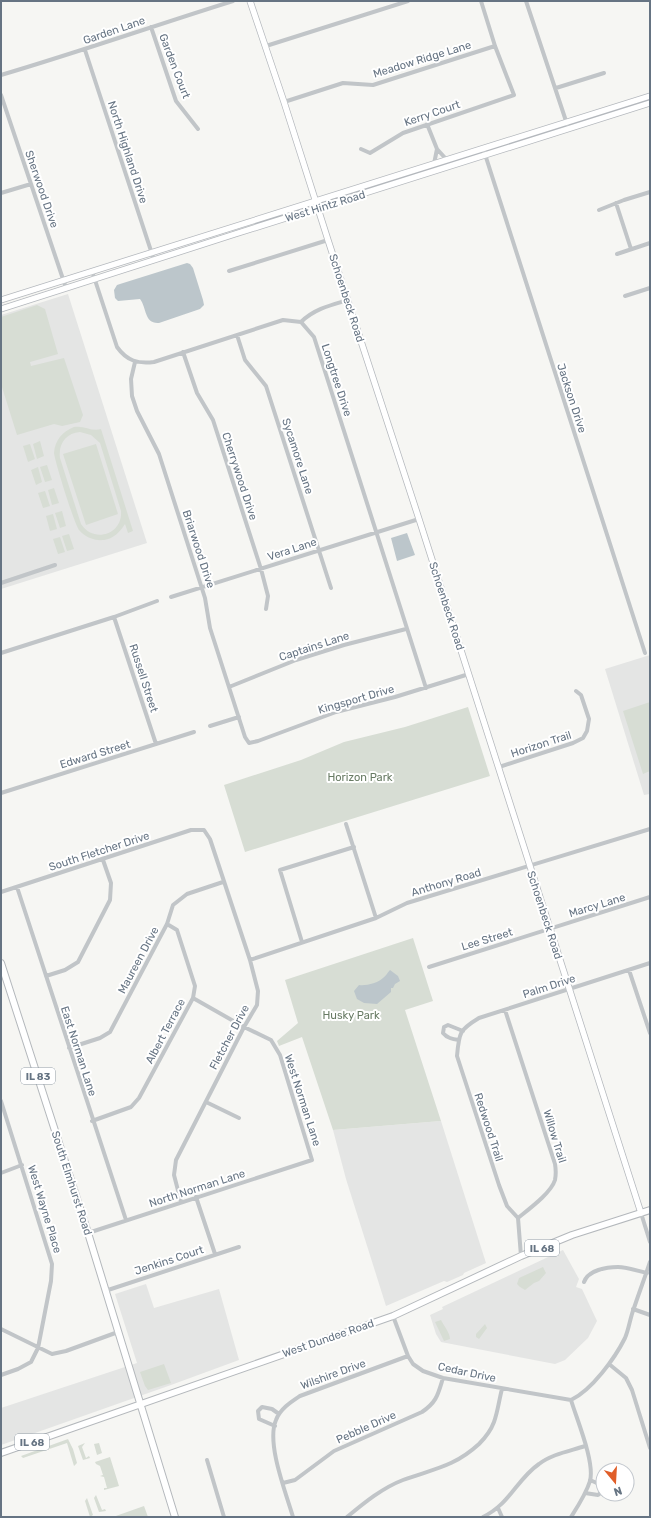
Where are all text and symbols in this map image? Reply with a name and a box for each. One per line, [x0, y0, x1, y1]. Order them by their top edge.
street label: Garden Lane [81, 14, 147, 47]
street label: Garden Court [156, 32, 193, 101]
street label: Meadow Ridge Lane [372, 38, 473, 81]
street label: Kerry Court [403, 98, 462, 129]
street label: North Highland Drive [105, 99, 150, 205]
street label: Sherwood Drive [22, 149, 61, 230]
street label: West Hintz Road [284, 188, 367, 225]
street label: Schoenbeck Road [326, 252, 367, 344]
street label: Longtree Drive [319, 342, 354, 418]
street label: Jackson Drive [554, 362, 589, 435]
street label: Sycamore Lane [279, 417, 316, 496]
street label: Cherrywood Drive [219, 431, 260, 522]
street label: Briarwood Drive [180, 508, 217, 590]
street label: Vera Lane [266, 535, 318, 563]
street label: Schoenbeck Road [426, 560, 467, 652]
street label: Captains Lane [277, 629, 351, 664]
street label: Russell Street [126, 642, 161, 715]
street label: Kingsport Drive [317, 682, 396, 717]
street label: Horizon Trail [509, 729, 573, 760]
street label: Edward Street [58, 737, 133, 771]
park label: Horizon Park [327, 771, 393, 784]
street label: South Fletcher Drive [47, 829, 151, 874]
street label: Anthony Road [410, 866, 483, 899]
street label: Schoenbeck Road [524, 869, 565, 961]
street label: Marcy Lane [567, 891, 627, 920]
street label: Maureen Drive [115, 925, 161, 996]
street label: Lee Street [460, 925, 515, 953]
street label: Palm Drive [521, 972, 577, 1001]
street label: Albert Terrace [143, 997, 188, 1066]
street label: Fletcher Drive [207, 1003, 252, 1072]
street label: East Norman Lane [58, 1005, 99, 1098]
park label: Husky Park [322, 1009, 380, 1022]
street label: West Norman Lane [282, 1053, 324, 1148]
road number: IL 83 [21, 1068, 55, 1084]
street label: Redwood Trail [471, 1091, 506, 1163]
street label: Willow Trail [540, 1108, 569, 1164]
street label: South Elmhurst Road [49, 1129, 95, 1237]
street label: West Wayne Place [25, 1164, 64, 1255]
street label: North Norman Lane [147, 1167, 247, 1210]
road number: IL 68 [525, 1240, 559, 1256]
street label: Jenkins Court [133, 1243, 206, 1278]
street label: West Dundee Road [281, 1317, 376, 1360]
street label: Wilshire Drive [299, 1357, 368, 1392]
street label: Cedar Drive [437, 1360, 497, 1385]
street label: Pebble Drive [334, 1408, 398, 1446]
road number: IL 68 [15, 1434, 49, 1450]
north arrow [595, 1462, 635, 1502]
text: N [612, 1484, 624, 1498]

